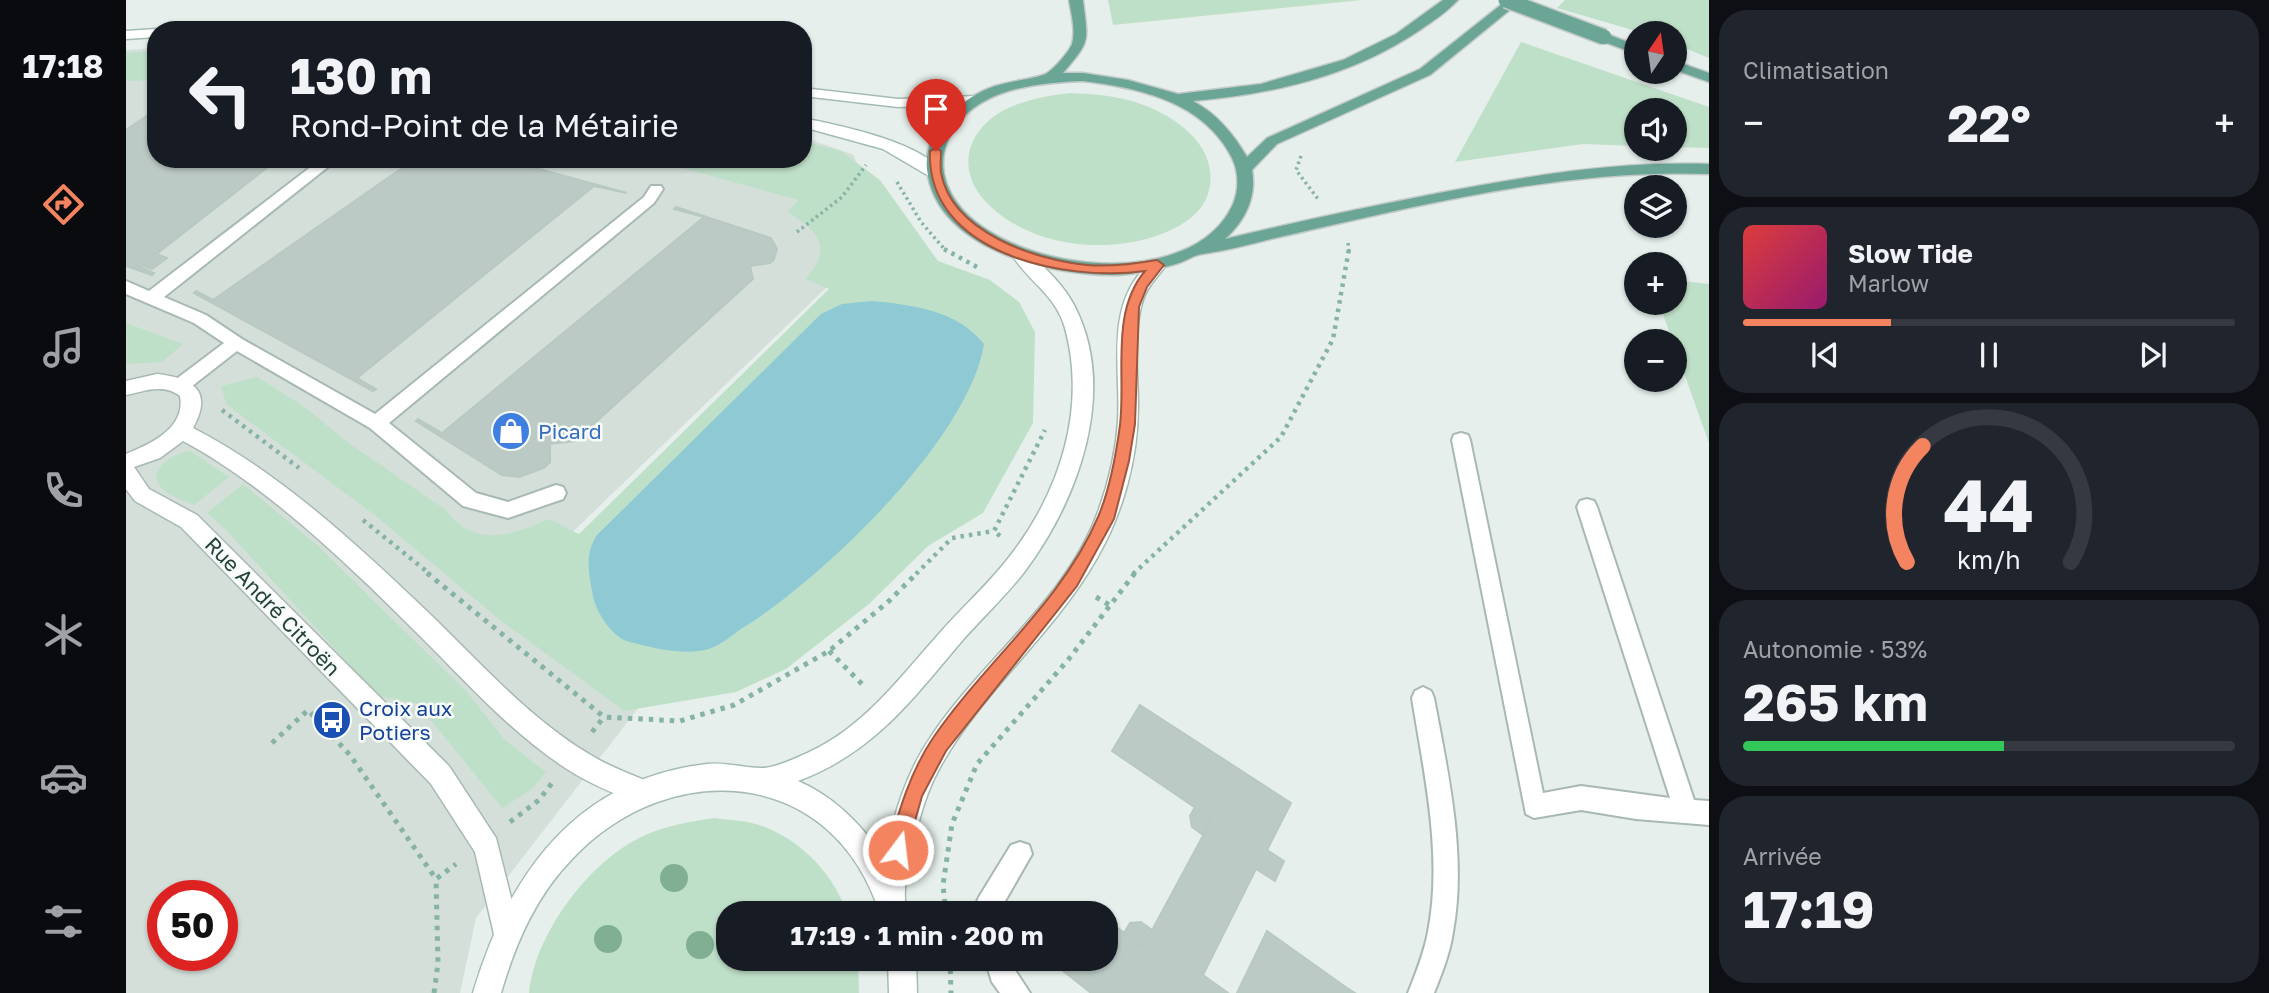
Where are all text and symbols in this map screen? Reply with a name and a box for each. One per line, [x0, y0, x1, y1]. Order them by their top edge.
north arrow [1624, 21, 1687, 84]
map controls [1624, 21, 1687, 392]
text: 130 m [290, 46, 432, 105]
text: 17:18 [22, 47, 104, 85]
icon: left [175, 49, 266, 140]
text: Climatisation [1743, 56, 1889, 84]
pin [906, 79, 966, 151]
icon: arrive [917, 90, 955, 128]
text: 22° [1947, 91, 2031, 153]
button: sound [1624, 98, 1687, 161]
text: − [1743, 100, 1764, 145]
text: + [2214, 100, 2235, 145]
text: Rond-Point de la Métairie [290, 106, 678, 144]
button: layers [1624, 175, 1687, 238]
icon: directions [39, 180, 88, 229]
text: Slow Tide [1848, 238, 1973, 269]
button: + [1624, 252, 1687, 315]
text: Marlow [1848, 269, 1929, 297]
icon: music [39, 323, 88, 372]
button: − [1624, 329, 1687, 392]
icon: previous [1806, 336, 1844, 374]
icon: pause [1970, 336, 2008, 374]
icon: next [2134, 336, 2172, 374]
shop icon: Picard [490, 410, 532, 452]
place label: Picard [538, 418, 602, 444]
text: 44 [1944, 462, 2035, 549]
icon: phone [39, 466, 88, 515]
street label: Rue André Citroën [200, 531, 346, 681]
text: km/h [1957, 544, 2021, 575]
icon: climate [39, 610, 88, 659]
text: Autonomie · 53% [1743, 635, 1927, 663]
text: 265 km [1743, 670, 1928, 732]
place label: Croix aux Potiers [359, 695, 453, 745]
bus stop icon: Croix aux Potiers [311, 699, 353, 741]
icon: car [39, 753, 88, 802]
position arrow [861, 813, 935, 887]
text: Arrivée [1743, 842, 1822, 870]
text: 17:19 [1743, 877, 1875, 939]
speed limit sign: 50 [147, 880, 238, 971]
icon: filters [39, 897, 88, 946]
text: 17:19 · 1 min · 200 m [791, 920, 1043, 951]

